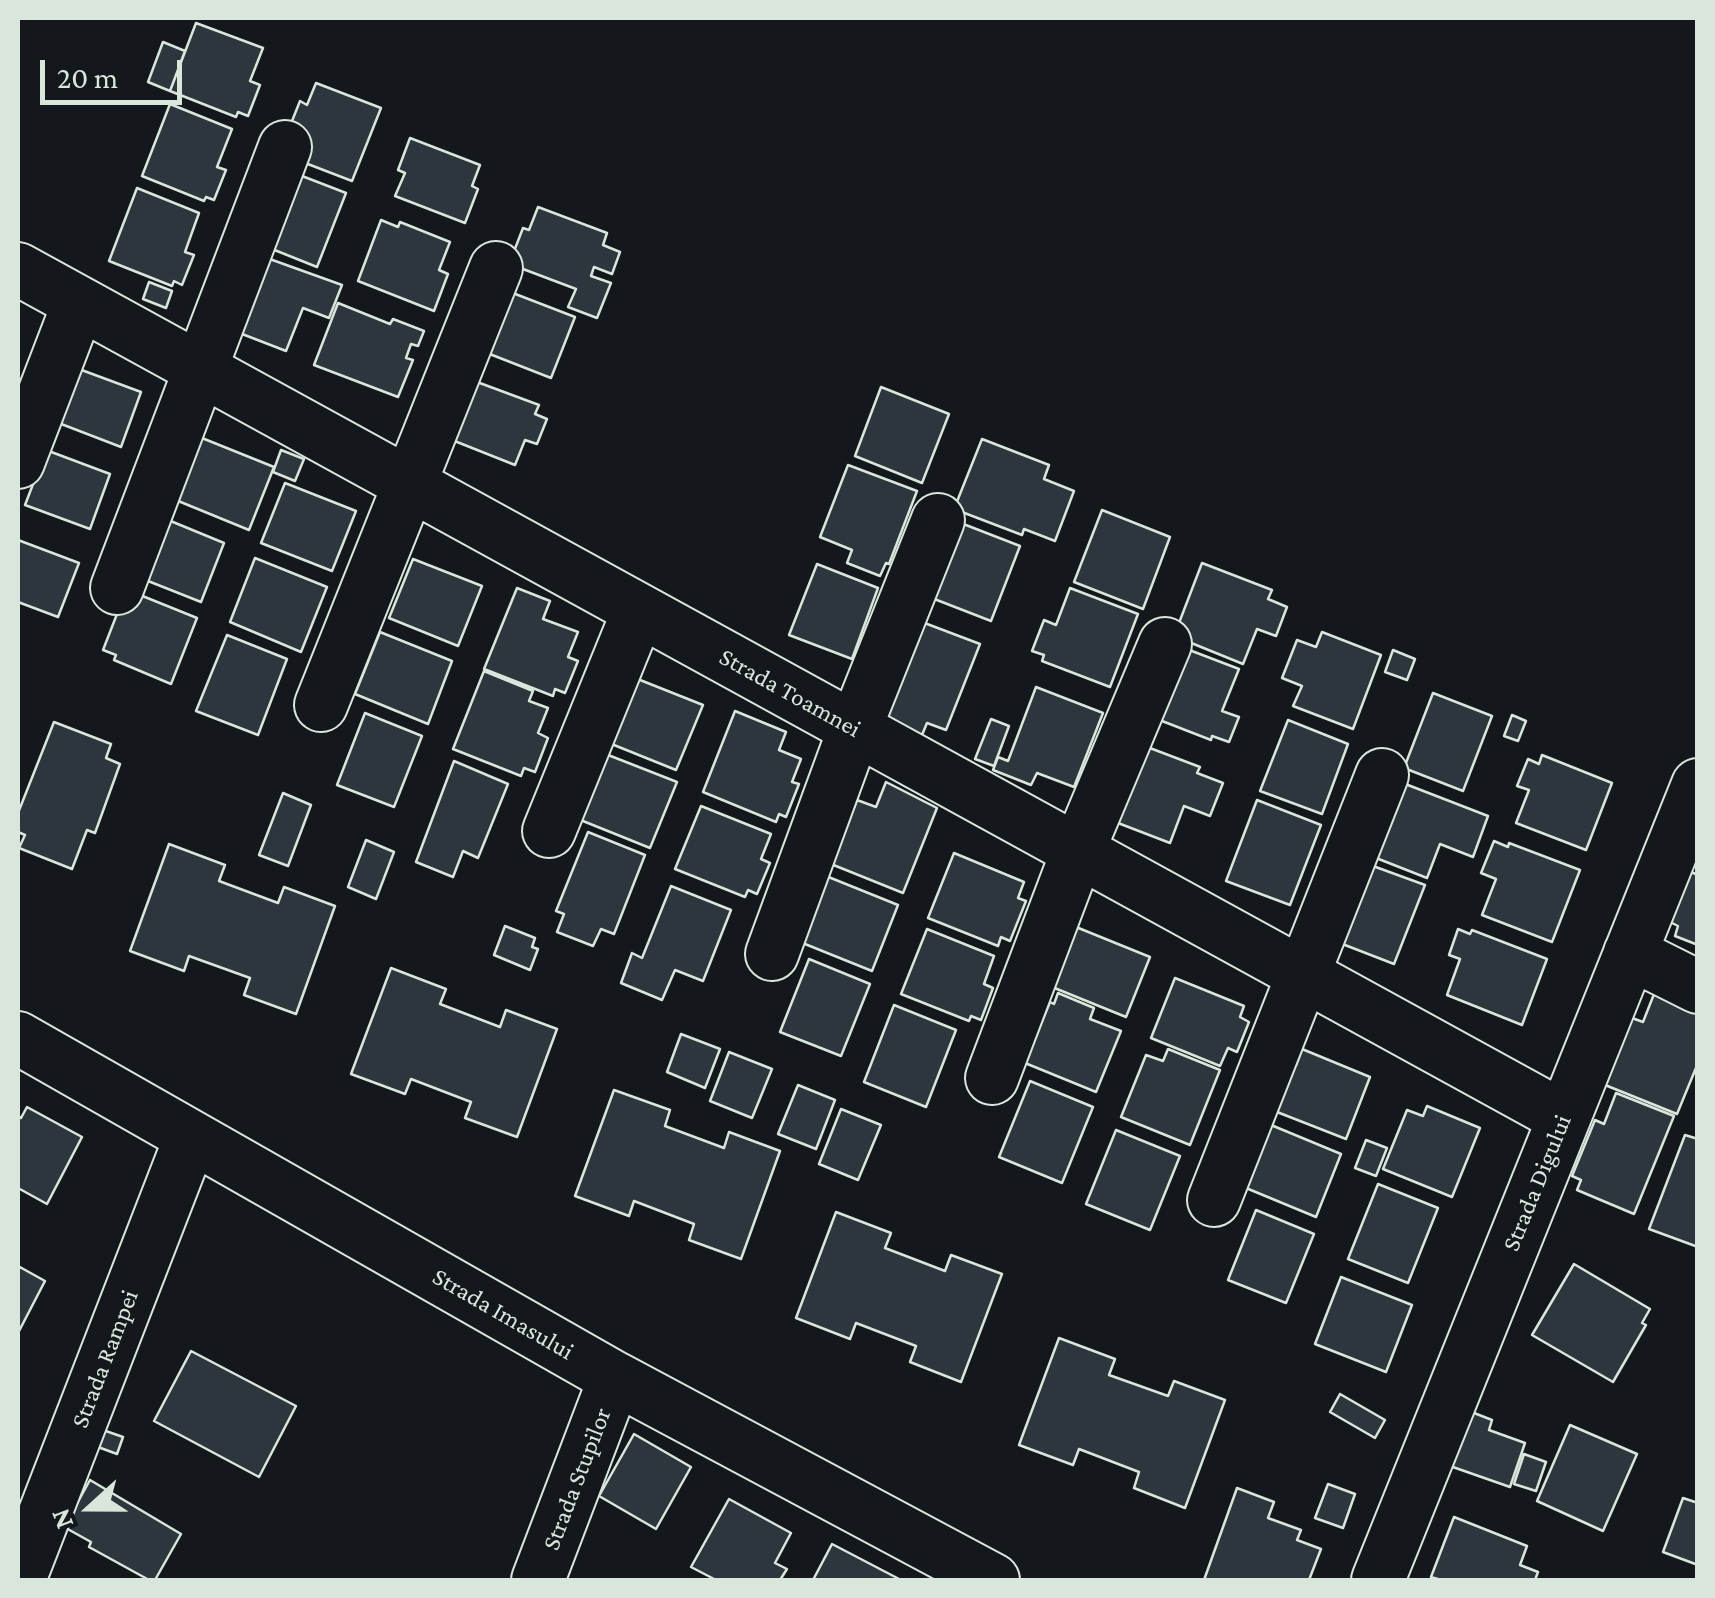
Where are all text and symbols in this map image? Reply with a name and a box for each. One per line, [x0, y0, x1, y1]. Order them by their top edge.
scale bar [45, 40, 188, 102]
text: 20 m [57, 61, 118, 94]
street label: Strada Toamnei [714, 642, 866, 744]
street label: Strada Digului [1496, 1111, 1578, 1255]
street label: Strada Imasului [427, 1262, 579, 1366]
street label: Strada Rampei [65, 1286, 145, 1432]
street label: Strada Stupilor [536, 1404, 618, 1554]
north arrow [40, 1458, 140, 1558]
text: N [44, 1504, 79, 1533]

